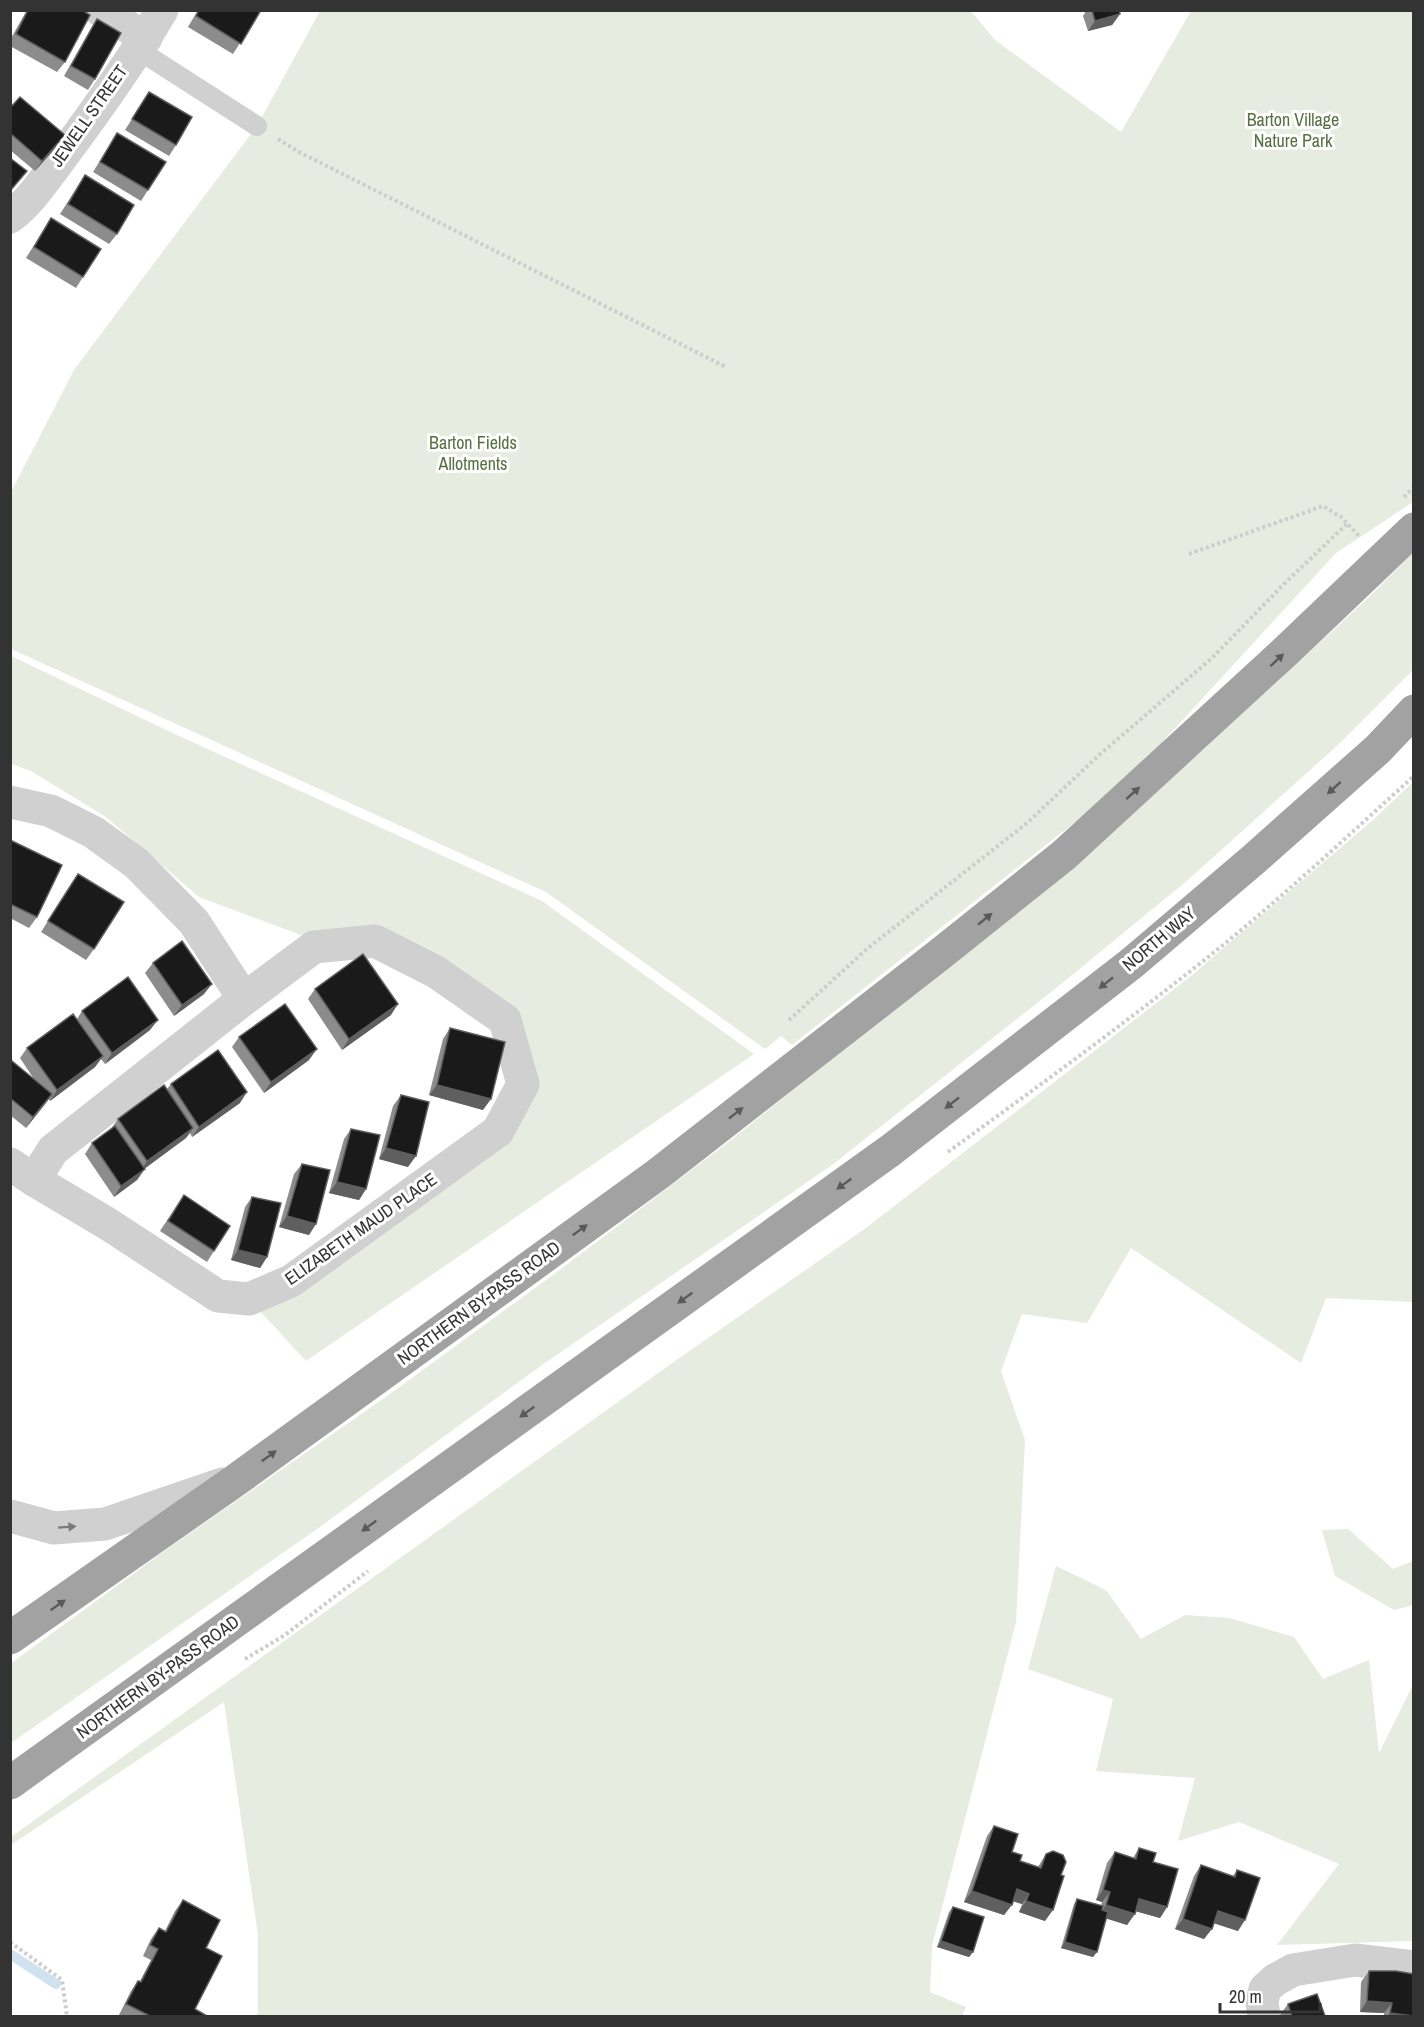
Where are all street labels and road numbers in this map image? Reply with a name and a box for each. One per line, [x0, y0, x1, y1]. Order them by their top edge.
street label: JEWELL STREET [44, 60, 133, 172]
street label: NORTH WAY [1117, 901, 1201, 977]
street label: ELIZABETH MAUD PLACE [280, 1167, 442, 1291]
street label: NORTHERN BY-PASS ROAD [392, 1235, 565, 1370]
street label: NORTHERN BY-PASS ROAD [71, 1609, 244, 1744]

